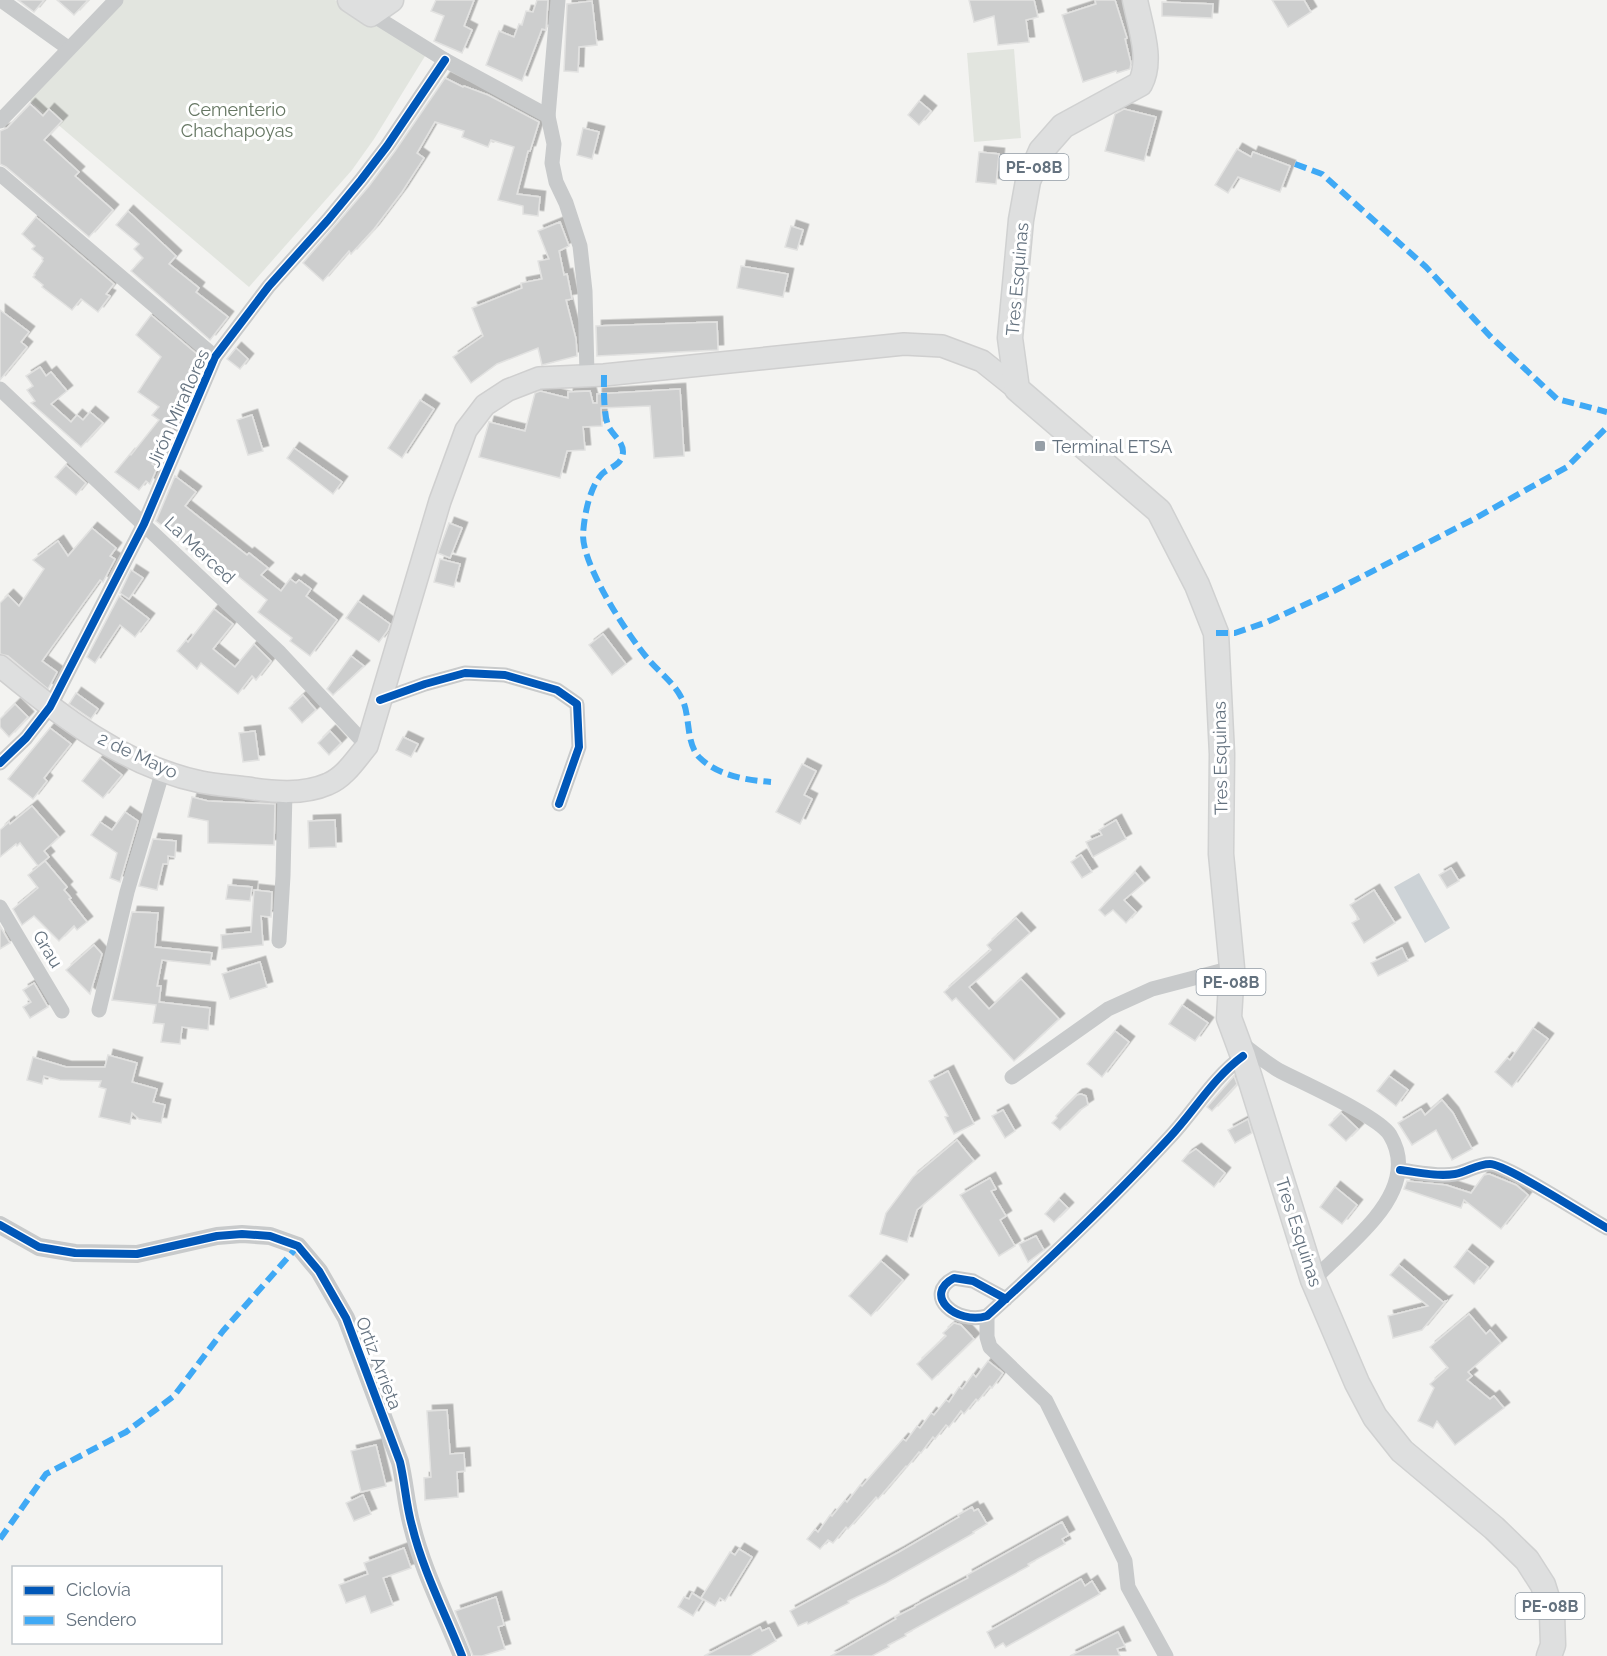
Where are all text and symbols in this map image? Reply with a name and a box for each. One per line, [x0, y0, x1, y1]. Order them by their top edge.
park label: Cementerio Chachapoyas [181, 99, 293, 141]
road number: PE-08B [1000, 154, 1068, 180]
street label: Tres Esquinas [1002, 221, 1032, 336]
street label: Jirón Miraflores [143, 346, 213, 470]
place label: Terminal ETSA [1052, 436, 1172, 457]
marker: Terminal ETSA [1033, 439, 1047, 453]
street label: La Merced [160, 512, 240, 588]
street label: Tres Esquinas [1209, 701, 1231, 815]
street label: 2 de Mayo [95, 727, 182, 783]
street label: Grau [29, 927, 67, 971]
road number: PE-08B [1196, 969, 1266, 995]
street label: Tres Esquinas [1271, 1175, 1327, 1290]
street label: Ortiz Arrieta [352, 1314, 406, 1412]
legend [12, 1566, 222, 1644]
text: Ciclovía [66, 1579, 131, 1600]
road number: PE-08B [1516, 1593, 1584, 1619]
text: Sendero [66, 1609, 137, 1630]

